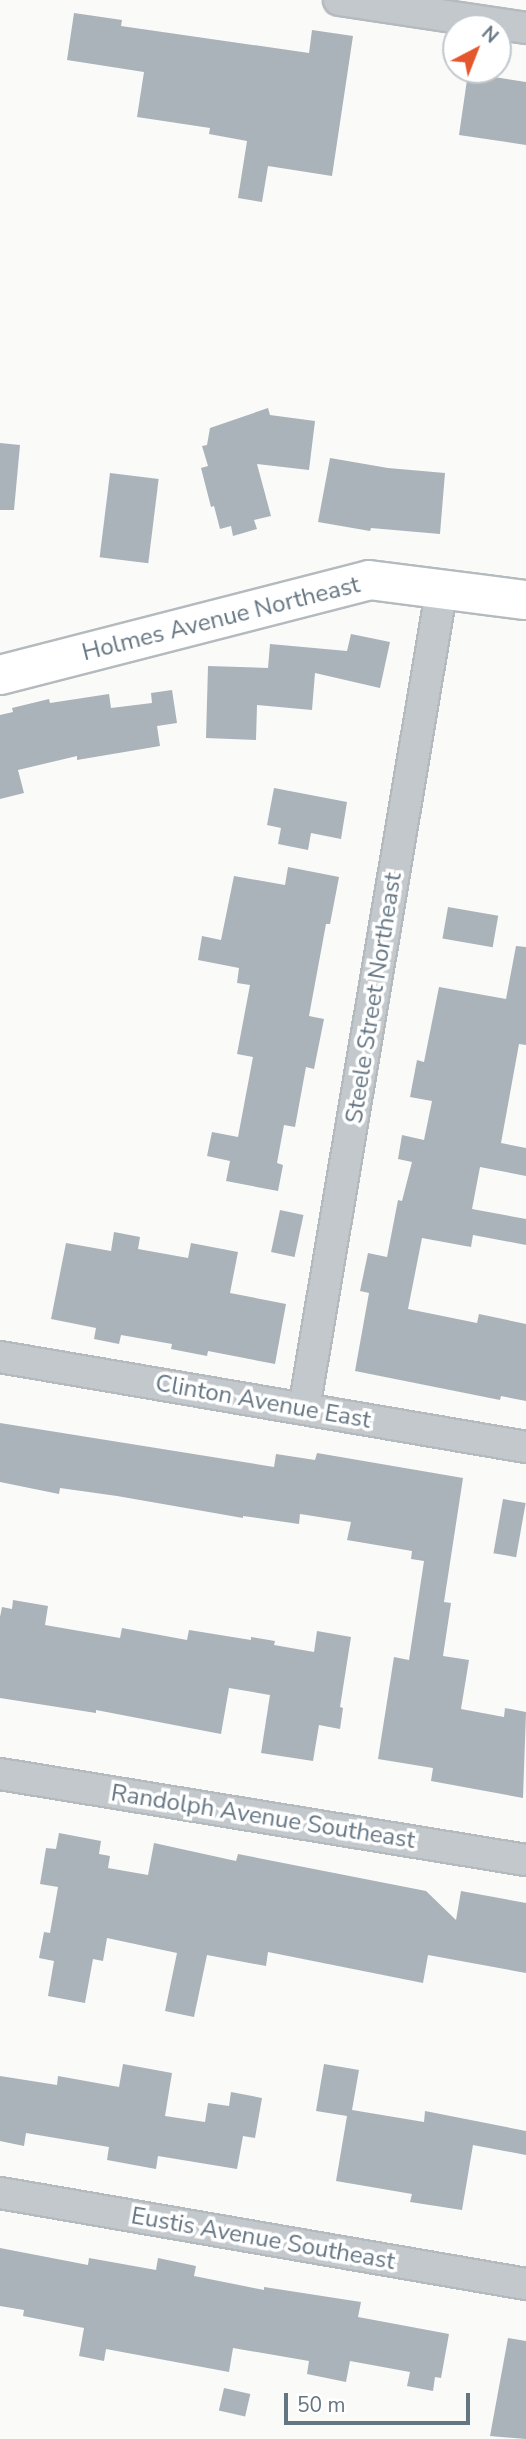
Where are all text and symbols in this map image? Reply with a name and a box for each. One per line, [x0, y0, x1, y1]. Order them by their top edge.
north arrow [442, 14, 512, 84]
text: N [476, 20, 504, 49]
street label: Holmes Avenue Northeast [79, 571, 363, 667]
street label: Steele Street Northeast [340, 870, 408, 1126]
street label: Clinton Avenue East [153, 1369, 373, 1435]
street label: Randolph Avenue Southeast [109, 1779, 417, 1855]
street label: Eustis Avenue Southeast [129, 2202, 397, 2276]
scale bar [288, 2380, 474, 2424]
text: 50 m [297, 2391, 346, 2419]

